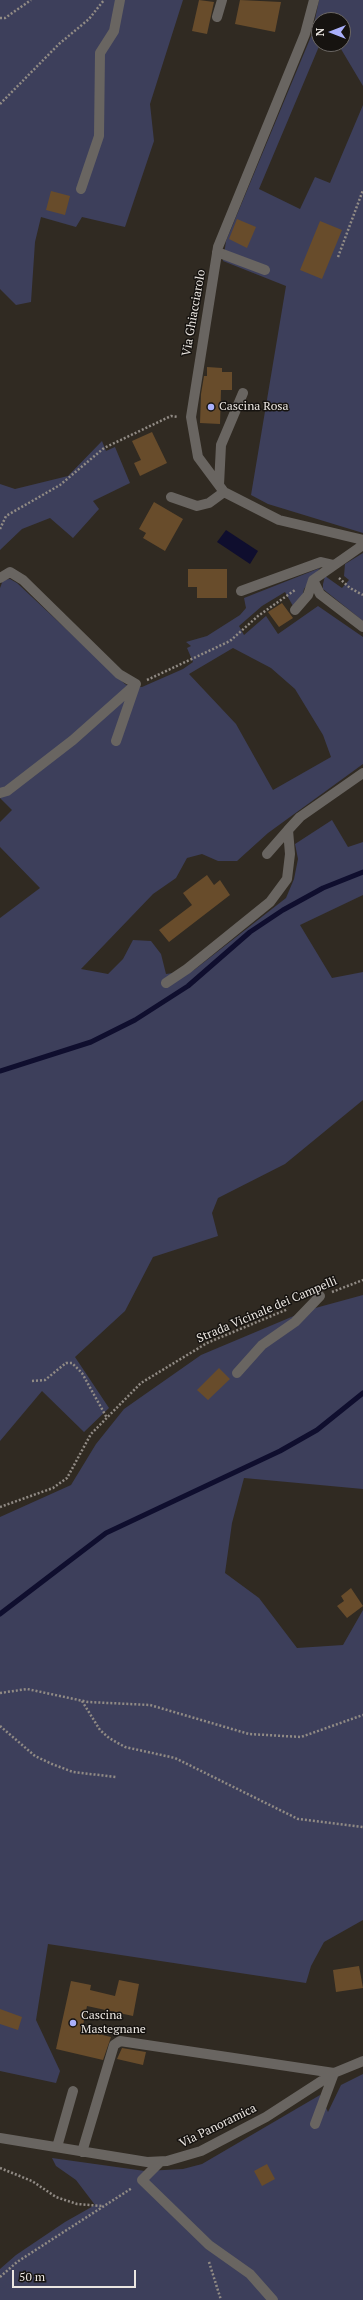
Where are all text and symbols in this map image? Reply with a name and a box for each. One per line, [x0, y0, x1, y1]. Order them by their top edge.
north arrow [311, 12, 351, 52]
text: N [313, 28, 327, 36]
street label: Via Ghiacciarolo [179, 268, 209, 358]
place label: Cascina Rosa [219, 400, 289, 414]
marker: Cascina Rosa [206, 402, 216, 412]
street label: Strada Vicinale dei Campelli [195, 1274, 339, 1346]
place label: Cascina Mastegnane [81, 2009, 146, 2037]
marker: Cascina Mastegnane [68, 2018, 78, 2028]
street label: Via Panoramica [177, 2101, 259, 2151]
scale bar [14, 2262, 138, 2288]
text: 50 m [19, 2269, 45, 2284]

